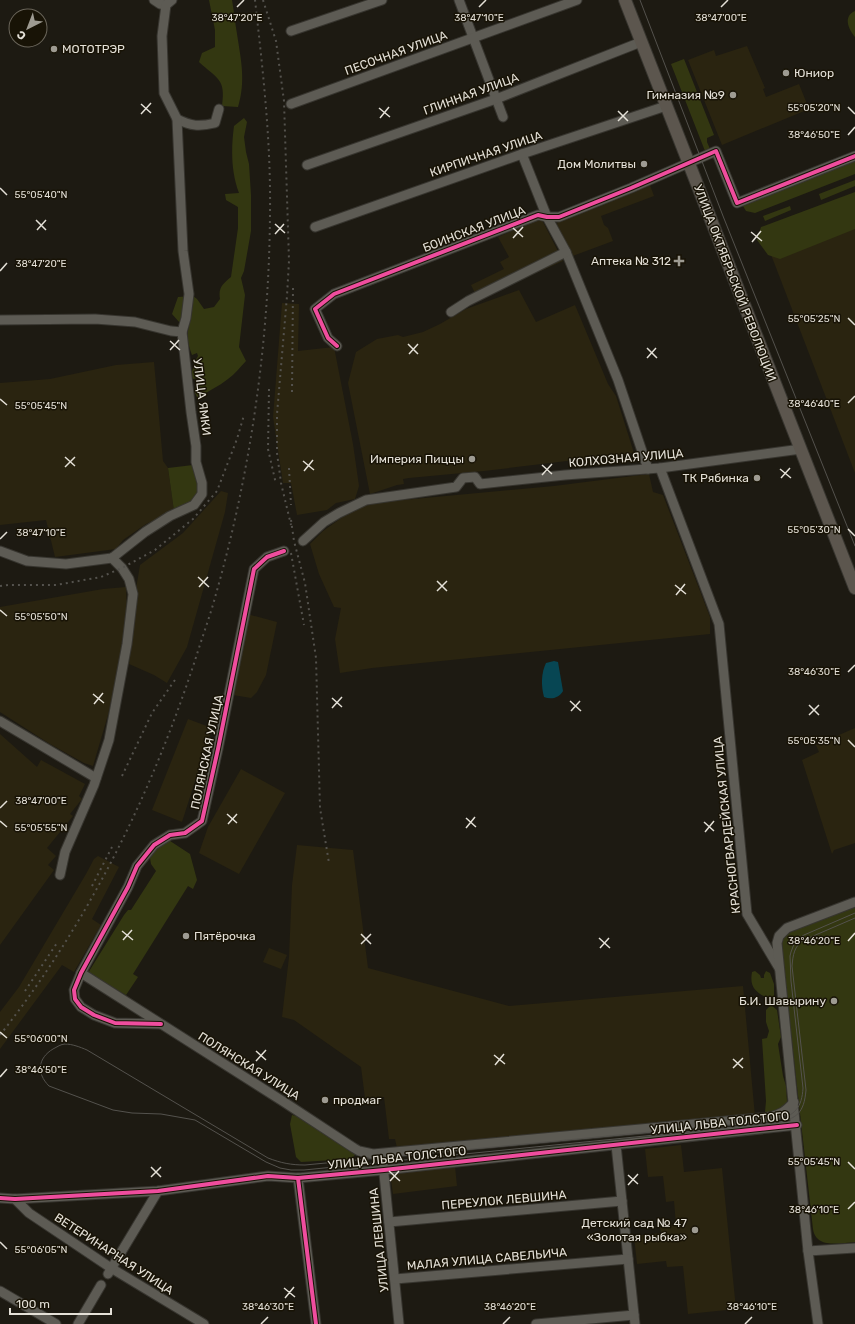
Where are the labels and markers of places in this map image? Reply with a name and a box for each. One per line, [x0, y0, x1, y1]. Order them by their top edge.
place label: МОТОТРЭР [62, 42, 125, 56]
marker: МОТОТРЭР [49, 44, 59, 54]
place label: Юниор [794, 66, 834, 80]
marker: Юниор [781, 68, 791, 78]
place label: Гимназия №9 [646, 88, 725, 102]
marker: Гимназия №9 [728, 90, 738, 100]
place label: Дом Молитвы [558, 157, 636, 171]
marker: Дом Молитвы [639, 159, 649, 169]
place label: Аптека № 312 [591, 254, 671, 268]
marker: Аптека № 312 [674, 256, 684, 266]
place label: Империя Пиццы [370, 452, 464, 466]
marker: Империя Пиццы [467, 454, 477, 464]
place label: ТК Рябинка [683, 471, 749, 485]
marker: ТК Рябинка [752, 473, 762, 483]
place label: Пятёрочка [194, 929, 256, 943]
marker: Пятёрочка [181, 931, 191, 941]
place label: Б.И. Шавырину [739, 994, 826, 1008]
marker: Б.И. Шавырину [829, 996, 839, 1006]
place label: продмаг [333, 1093, 382, 1107]
marker: продмаг [320, 1095, 330, 1105]
place label: Детский сад № 47 «Золотая рыбка» [581, 1216, 687, 1244]
marker: Детский сад № 47 «Золотая рыбка» [690, 1225, 700, 1235]

